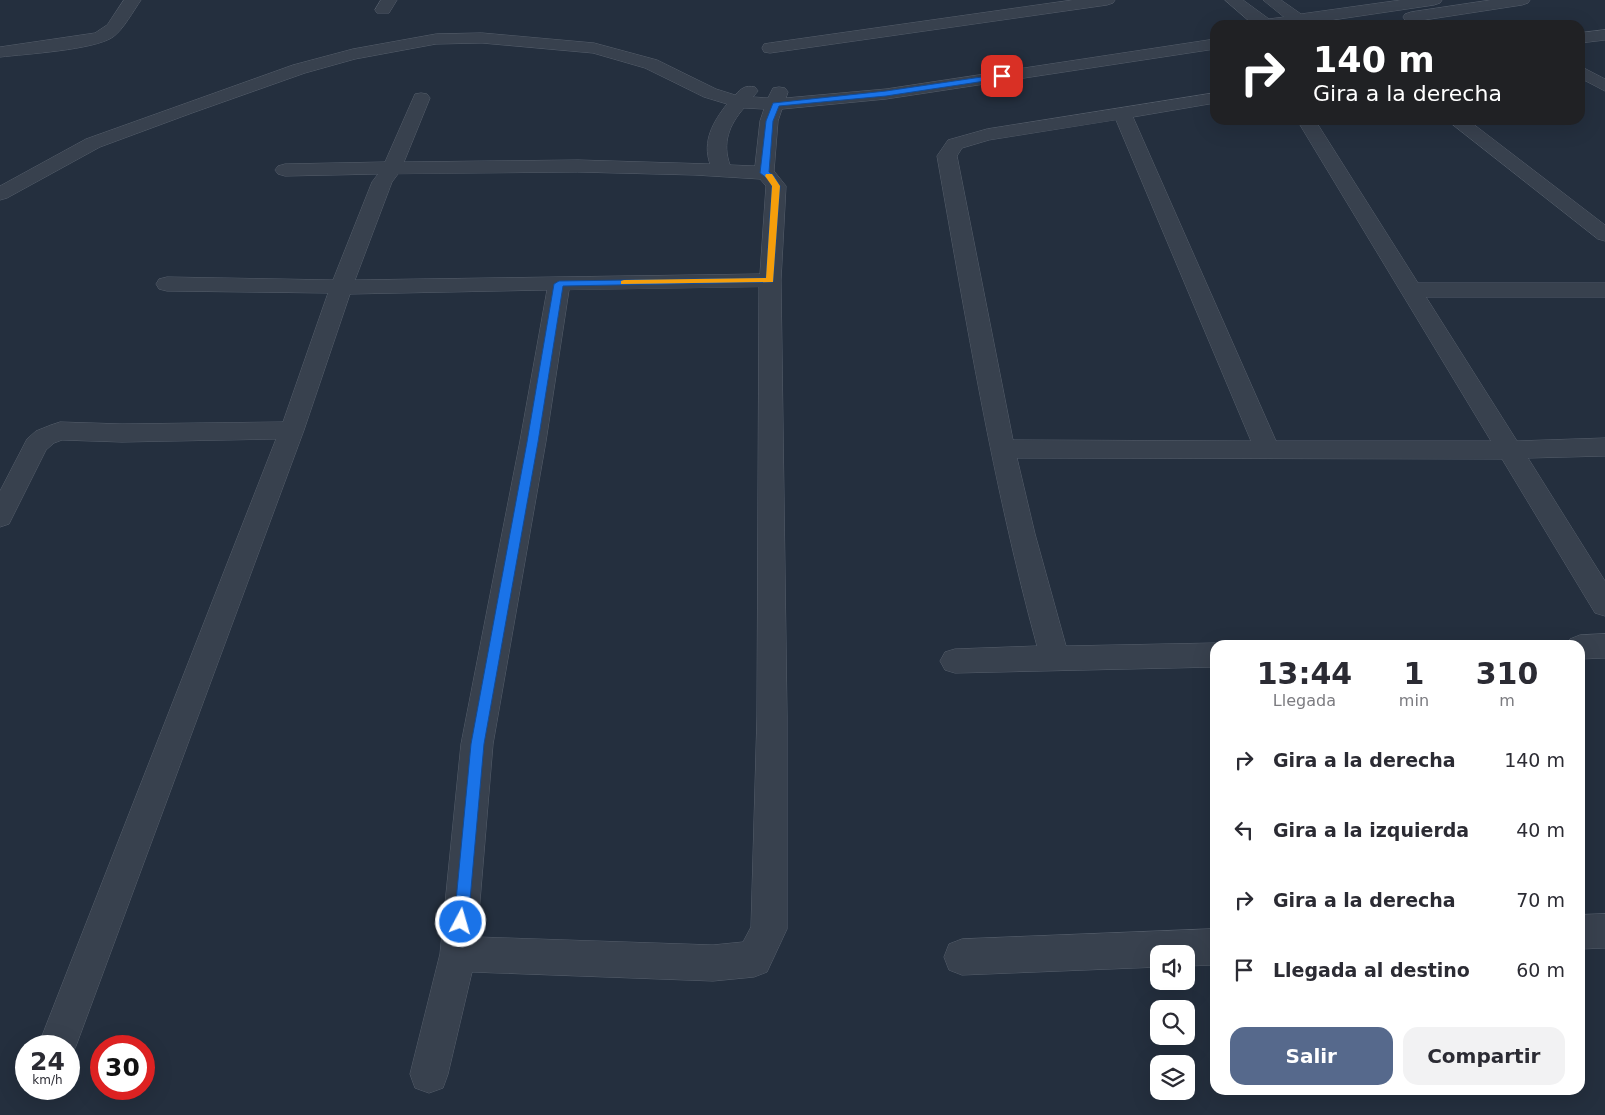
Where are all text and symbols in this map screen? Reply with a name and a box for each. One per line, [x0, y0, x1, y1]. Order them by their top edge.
icon: right [1230, 40, 1295, 105]
text: 140 m [1313, 40, 1435, 80]
pin [981, 55, 1023, 97]
icon: arrive [988, 62, 1016, 90]
text: Gira a la derecha [1313, 81, 1502, 106]
text: 13:44 [1257, 656, 1352, 691]
text: 1 [1403, 656, 1424, 691]
text: 310 [1476, 656, 1538, 691]
text: Llegada [1273, 691, 1336, 710]
text: min [1399, 691, 1429, 710]
text: m [1499, 691, 1515, 710]
icon: right [1230, 746, 1258, 774]
text: Gira a la derecha [1273, 749, 1456, 771]
text: 140 m [1504, 749, 1565, 771]
icon: left [1230, 816, 1258, 844]
text: Gira a la izquierda [1273, 819, 1469, 841]
text: 40 m [1516, 819, 1565, 841]
icon: right [1230, 886, 1258, 914]
text: Gira a la derecha [1273, 889, 1456, 911]
text: 70 m [1516, 889, 1565, 911]
position arrow [434, 895, 486, 947]
map controls [1150, 945, 1195, 1100]
button: sound [1150, 945, 1195, 990]
icon: arrive [1230, 956, 1258, 984]
text: Llegada al destino [1273, 959, 1470, 981]
text: 60 m [1516, 959, 1565, 981]
button: search [1150, 1000, 1195, 1045]
button: Salir [1230, 1027, 1393, 1085]
button: Compartir [1403, 1027, 1565, 1085]
speed limit sign: 30 [90, 1035, 155, 1100]
text: 24 [30, 1047, 65, 1076]
button: layers [1150, 1055, 1195, 1100]
text: km/h [32, 1073, 63, 1087]

